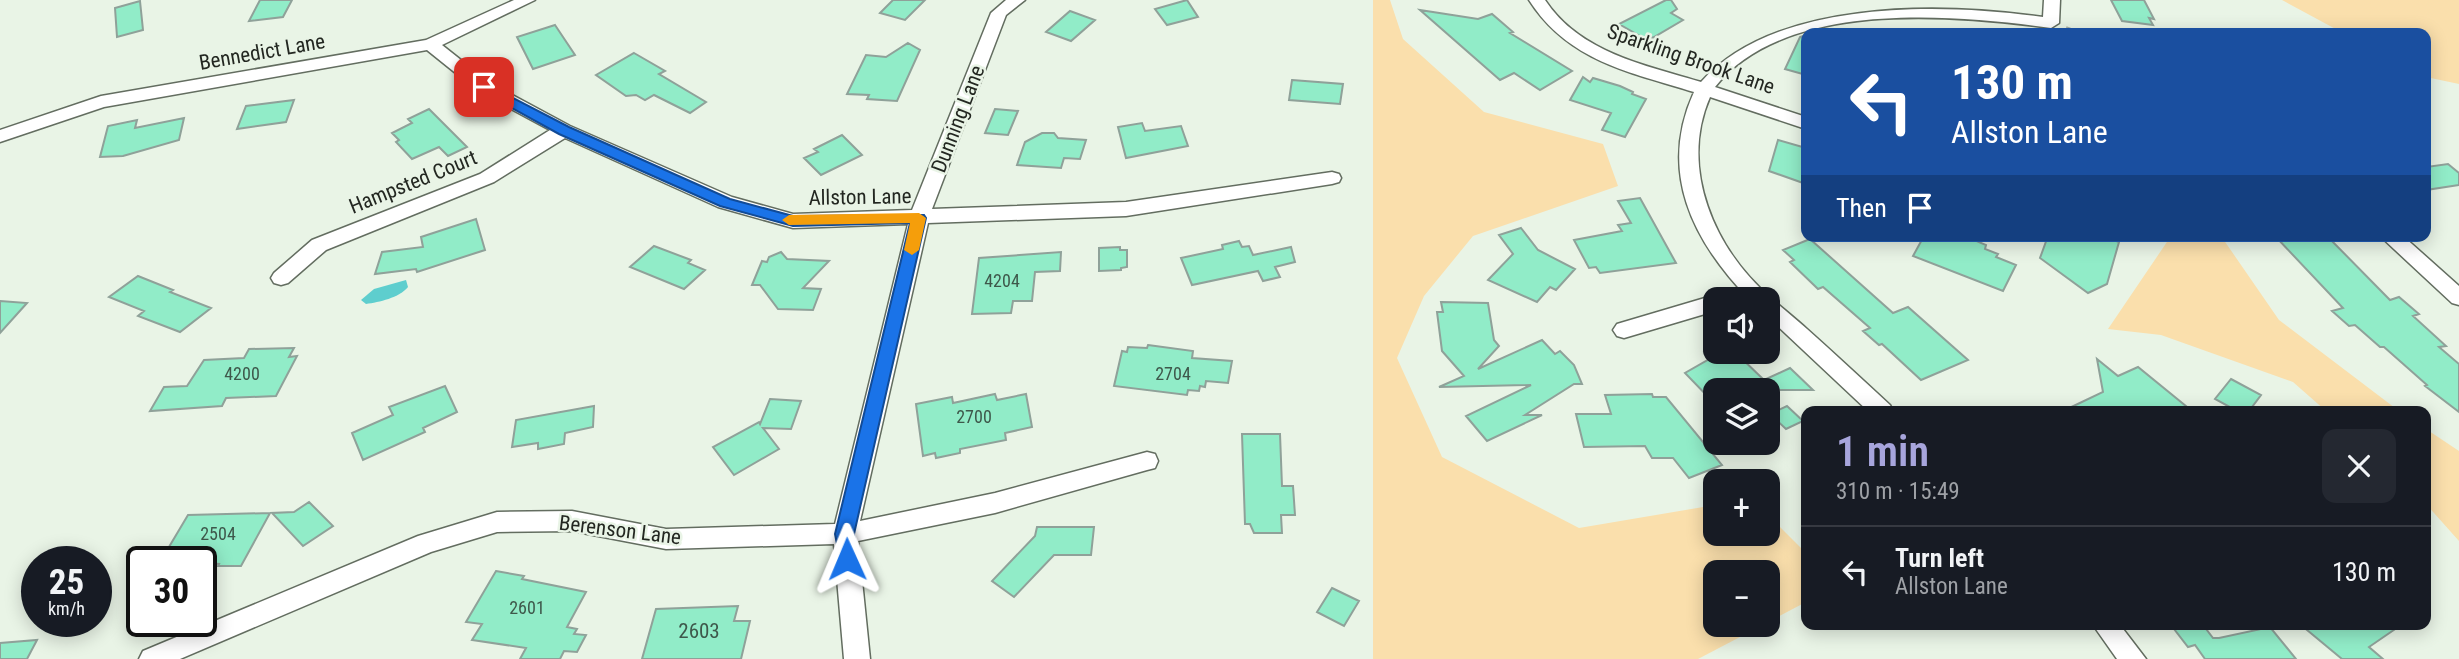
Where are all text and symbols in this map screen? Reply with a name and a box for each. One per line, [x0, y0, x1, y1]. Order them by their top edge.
street label: Sparkling Brook Lane [1604, 19, 1778, 99]
street label: Bennedict Lane [197, 29, 327, 75]
text: 130 m [1951, 54, 2073, 111]
icon: left [1836, 56, 1927, 147]
pin [454, 57, 514, 117]
street label: Dunning Lane [927, 62, 989, 176]
icon: arrive [465, 68, 503, 106]
text: Allston Lane [1951, 113, 2108, 151]
street label: Hampsted Court [346, 145, 480, 219]
street label: Allston Lane [808, 184, 912, 210]
icon: arrive [1901, 189, 1939, 227]
text: Then [1836, 193, 1887, 223]
house number: 4204 [984, 270, 1020, 291]
map controls [1703, 287, 1780, 637]
button: sound [1703, 287, 1780, 364]
house number: 4200 [224, 363, 260, 384]
house number: 2704 [1155, 363, 1191, 384]
button: layers [1703, 378, 1780, 455]
house number: 2700 [956, 406, 992, 427]
text: 1 min [1836, 427, 1929, 476]
button: close [2322, 429, 2396, 503]
button: + [1703, 469, 1780, 546]
text: 310 m · 15:49 [1836, 478, 1960, 505]
street label: Berenson Lane [558, 511, 683, 549]
position arrow [810, 522, 884, 596]
house number: 2504 [200, 523, 236, 544]
text: Turn left [1895, 543, 1984, 573]
speed limit sign: 30 [126, 546, 217, 637]
icon: left [1836, 553, 1874, 591]
text: 130 m [2332, 557, 2396, 587]
button: − [1703, 560, 1780, 637]
text: 25 [49, 562, 84, 603]
text: Allston Lane [1895, 573, 2008, 600]
house number: 2601 [509, 597, 545, 618]
text: km/h [48, 598, 85, 619]
house number: 2603 [678, 619, 720, 643]

